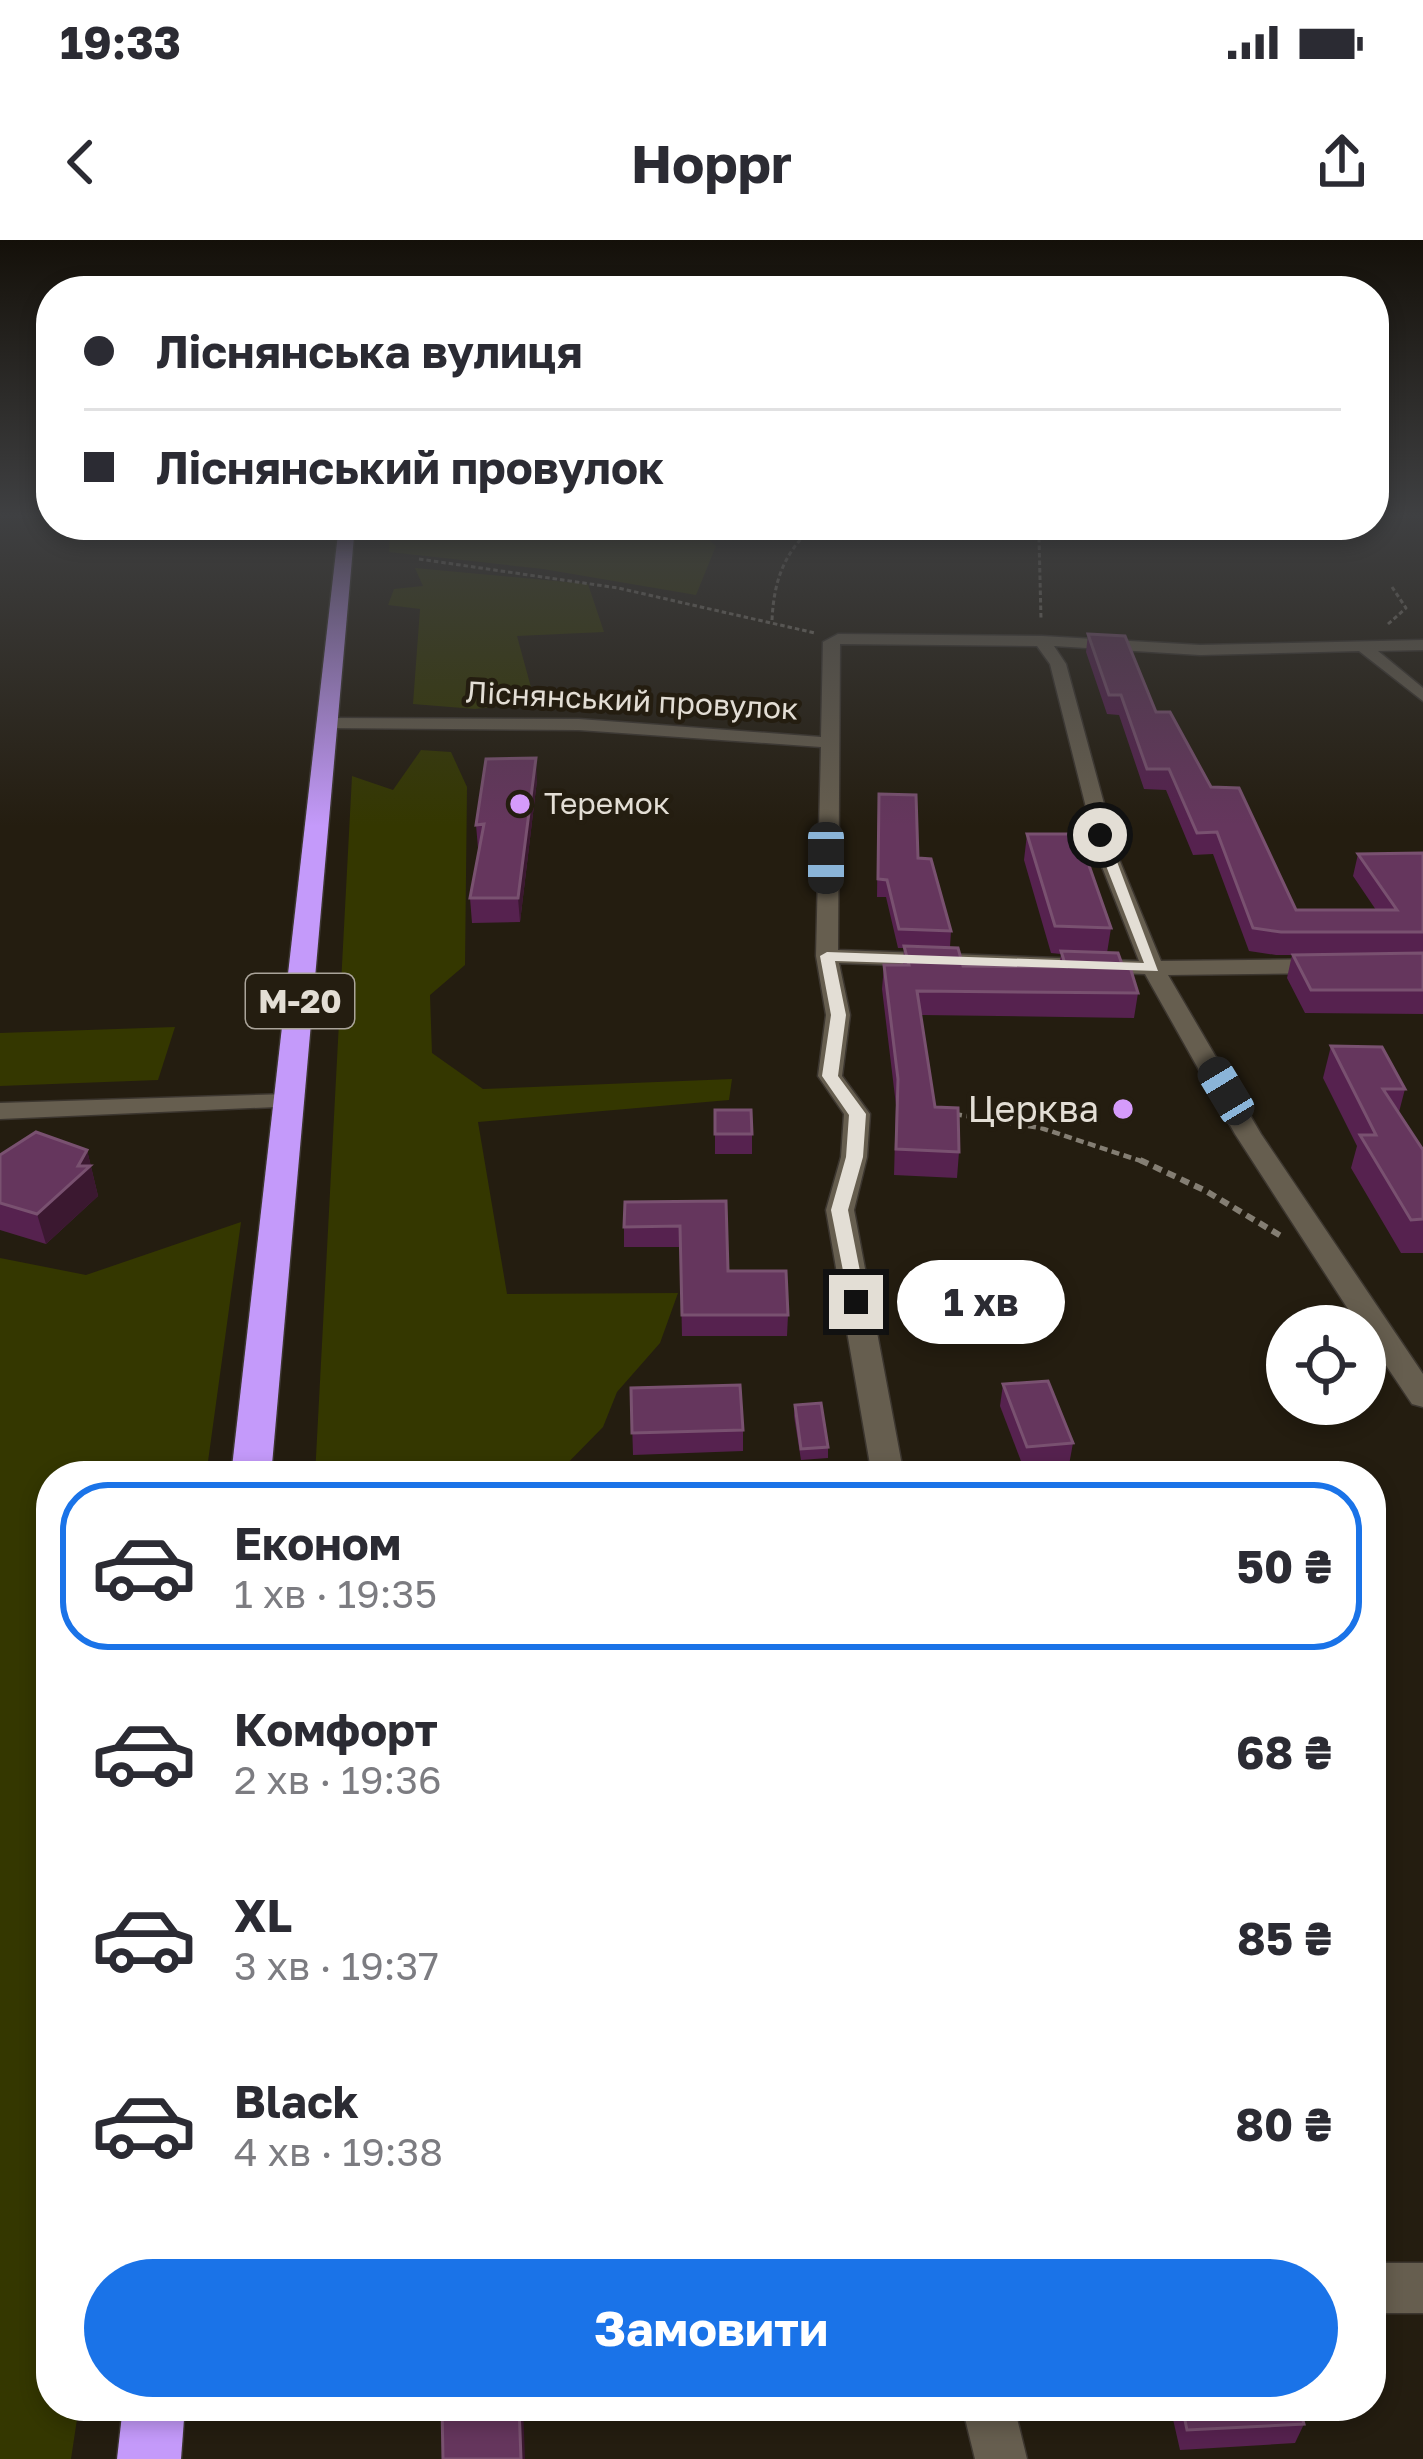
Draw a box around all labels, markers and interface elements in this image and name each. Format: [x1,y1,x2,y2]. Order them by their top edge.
text: 19:33 [60,15,181,69]
icon: back [48,129,114,195]
icon: share [1309,129,1375,195]
text: Hoppr [631,130,792,195]
text: Ліснянська вулиця [156,324,583,378]
text: Ліснянський провулок [156,440,664,494]
street label: Ліснянський провулок [465,673,799,727]
place label: Теремок [544,785,670,821]
marker: Теремок [507,791,533,817]
route start [1073,808,1127,862]
car [808,822,844,894]
road number: М-20 [246,974,354,1028]
car [1192,1051,1260,1131]
place label: Церква [967,1087,1099,1130]
marker: Церква [1110,1096,1136,1122]
callout: 1 хв [898,1260,1066,1344]
route end [829,1275,883,1329]
text: 1 хв [943,1278,1019,1325]
map controls [1266,1305,1386,1425]
button: locate [1266,1305,1386,1425]
icon: car [90,1512,198,1620]
text: Економ [234,1516,401,1570]
text: 50 ₴ [1237,1539,1332,1593]
text: 1 хв · 19:35 [234,1570,437,1617]
icon: car [90,1698,198,1806]
text: Комфорт [234,1702,438,1756]
text: 68 ₴ [1236,1725,1332,1779]
text: 2 хв · 19:36 [234,1756,442,1803]
icon: car [90,1884,198,1992]
text: XL [234,1888,292,1942]
text: 85 ₴ [1237,1911,1332,1965]
text: 3 хв · 19:37 [234,1942,439,1989]
icon: car [90,2070,198,2178]
text: Black [234,2074,359,2128]
text: 80 ₴ [1235,2097,1332,2151]
text: 4 хв · 19:38 [234,2128,443,2175]
button: Замовити [84,2259,1338,2397]

